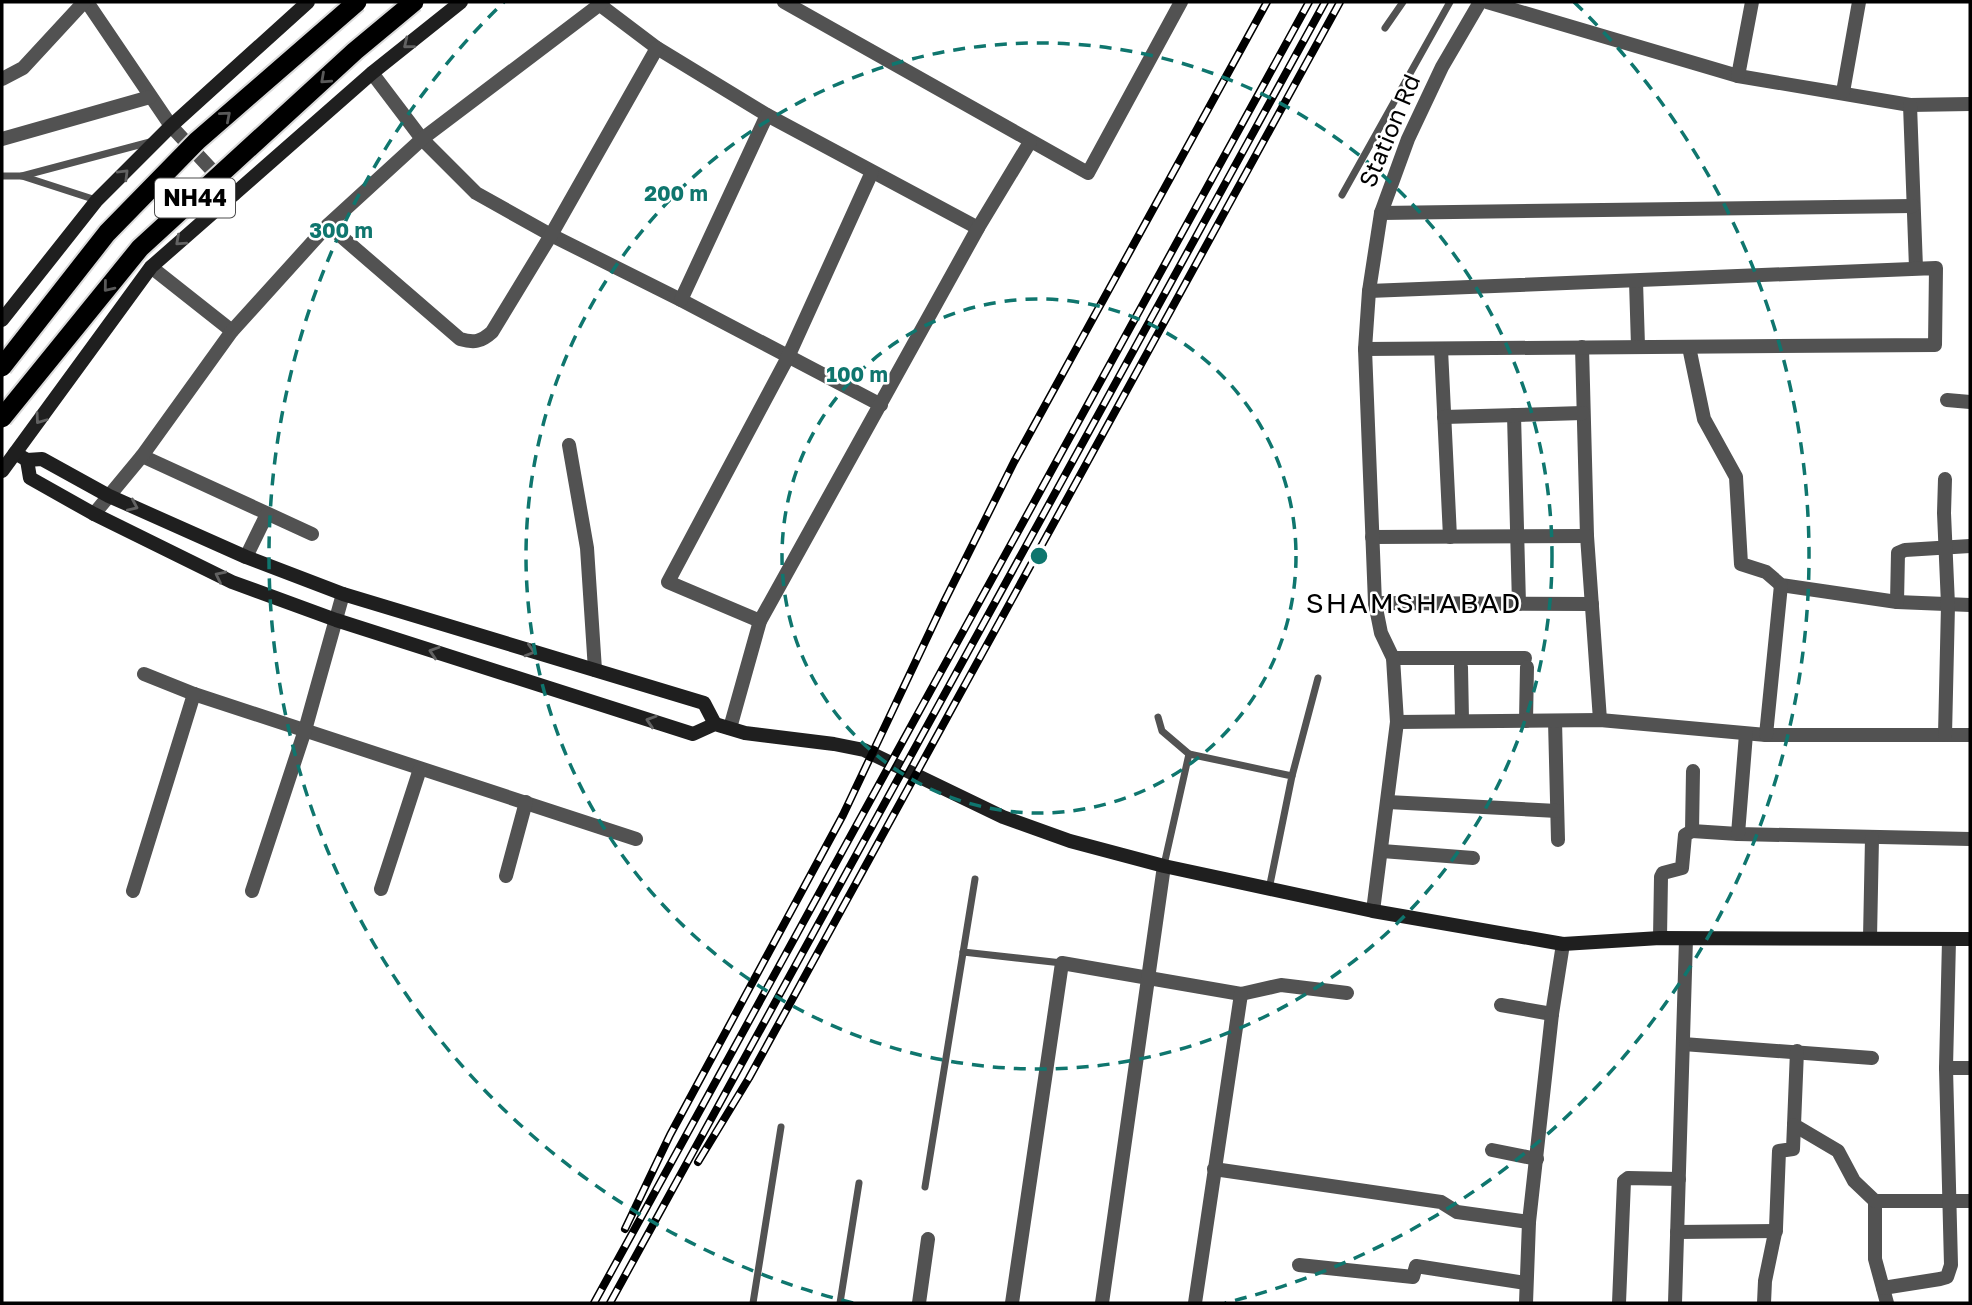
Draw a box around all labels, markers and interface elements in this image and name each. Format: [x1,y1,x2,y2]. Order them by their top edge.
one-way arrow [403,36,416,49]
street label: Station Rd [1352,70,1425,191]
one-way arrow [321,71,334,83]
one-way arrow [218,112,231,124]
one-way arrow [115,169,128,182]
road number: NH44 [155,178,235,218]
text: 200 m [644,180,708,206]
text: 300 m [309,217,373,243]
one-way arrow [176,233,189,245]
one-way arrow [104,278,116,291]
text: 100 m [826,361,888,387]
one-way arrow [36,411,48,424]
one-way arrow [125,498,138,512]
centre of rings [1027,544,1051,568]
one-way arrow [215,570,227,584]
district label: SHAMSHABAD [1306,586,1522,619]
one-way arrow [524,642,536,657]
one-way arrow [429,645,441,660]
one-way arrow [645,715,658,729]

